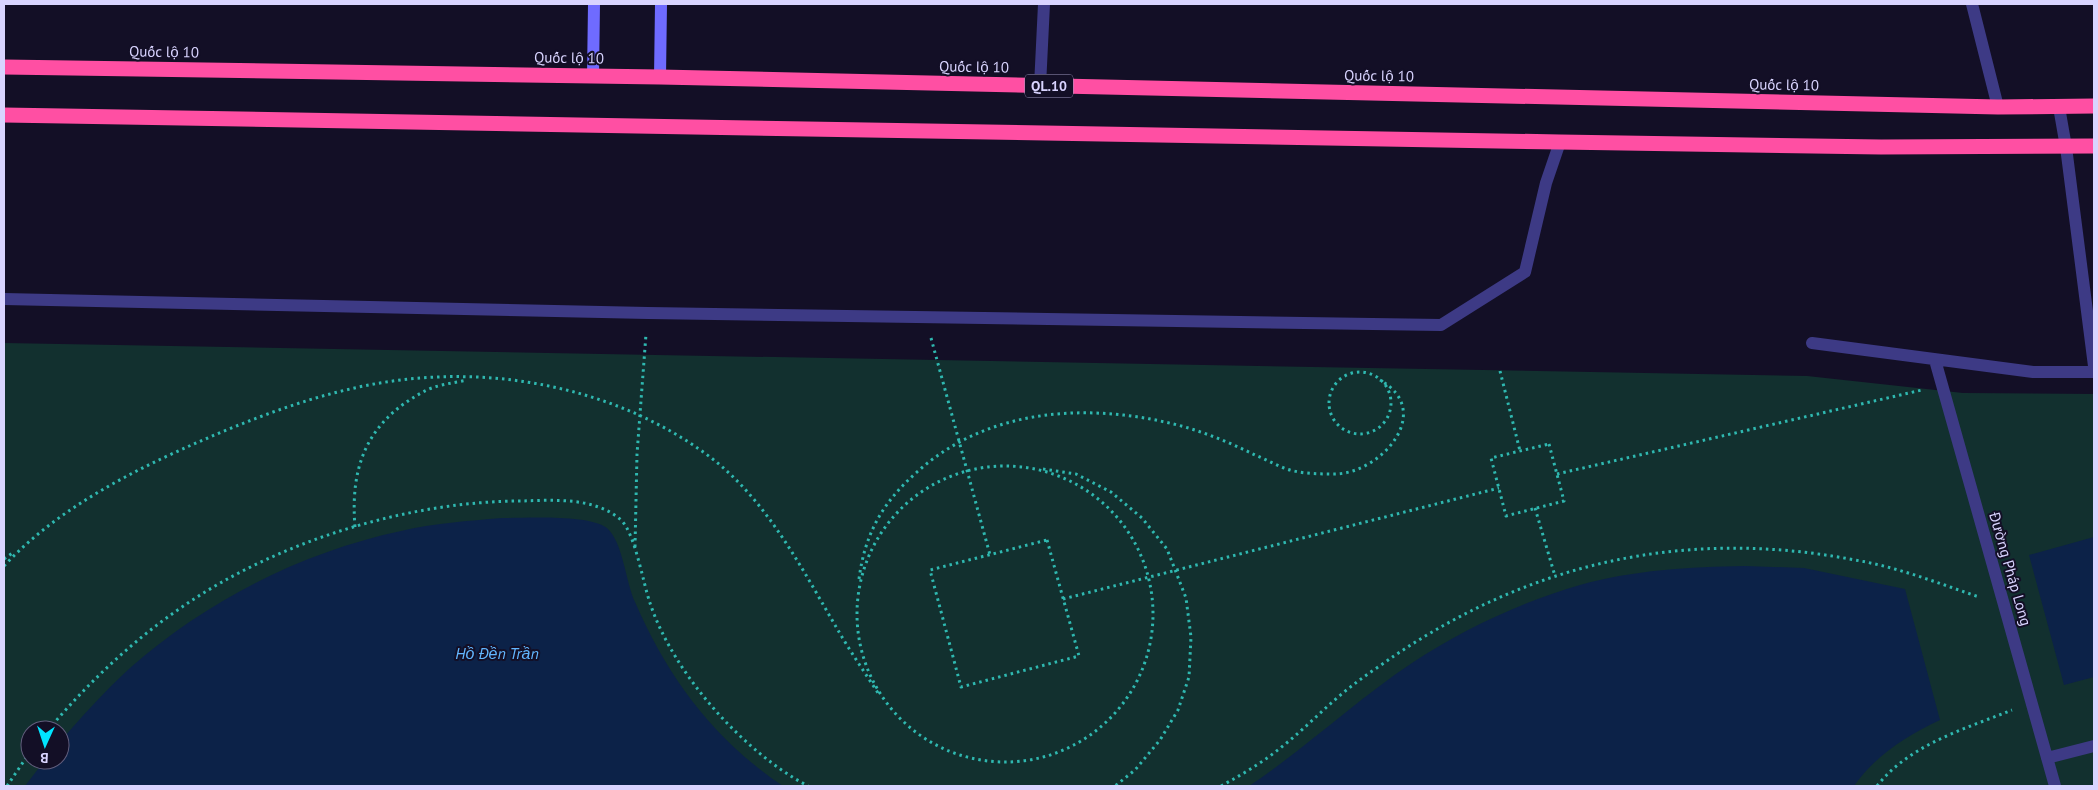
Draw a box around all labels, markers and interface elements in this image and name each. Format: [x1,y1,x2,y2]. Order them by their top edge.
street label: Quốc lộ 10 [129,41,199,62]
street label: Quốc lộ 10 [534,47,604,68]
street label: Quốc lộ 10 [939,56,1009,77]
street label: Quốc lộ 10 [1344,65,1414,86]
road number: QL.10 [1025,74,1073,98]
street label: Quốc lộ 10 [1749,74,1819,95]
street label: Đường Pháp Long [1985,509,2036,628]
water label: Hồ Đền Trần [455,643,539,663]
north arrow [20,720,70,770]
text: B [40,749,49,767]

